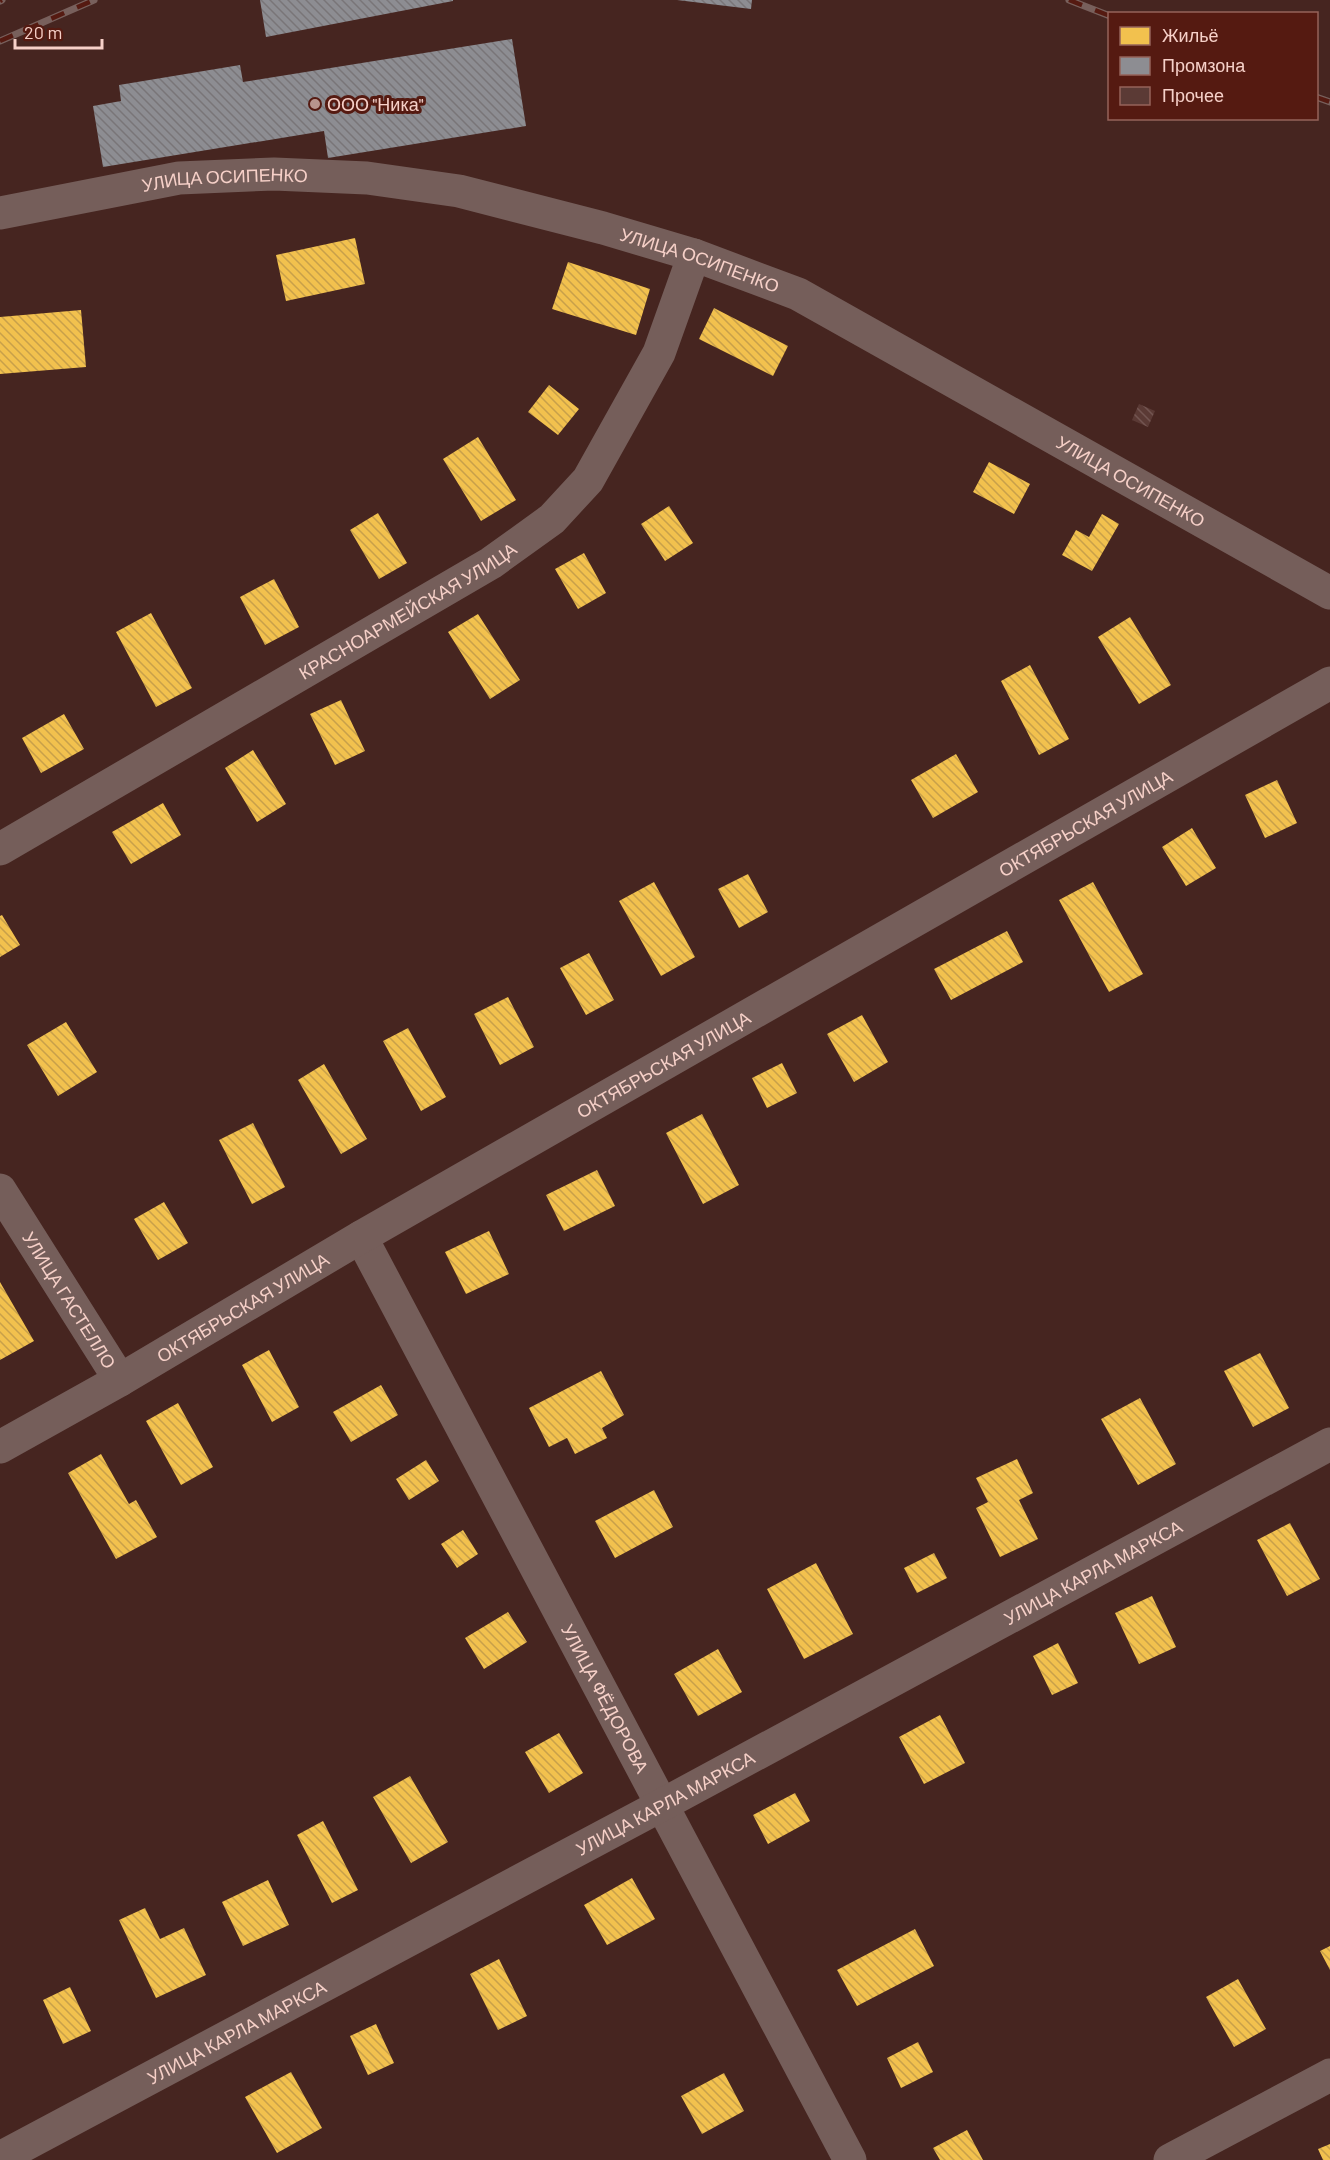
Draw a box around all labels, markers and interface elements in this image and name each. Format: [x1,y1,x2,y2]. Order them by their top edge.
scale bar [15,12,102,50]
legend [1108,12,1318,120]
text: 20 m [24,21,62,43]
text: Жильё [1162,24,1219,46]
text: Промзона [1162,54,1246,76]
text: Прочее [1162,84,1224,106]
place label: ООО "Ника" [327,93,424,115]
marker: ООО "Ника" [308,97,322,111]
street label: УЛИЦА ОСИПЕНКО [140,163,308,196]
street label: УЛИЦА ОСИПЕНКО [618,223,782,297]
street label: УЛИЦА ОСИПЕНКО [1053,431,1209,532]
street label: КРАСНОАРМЕЙСКАЯ УЛИЦА [295,537,521,684]
street label: ОКТЯБРЬСКАЯ УЛИЦА [995,765,1176,881]
street label: ОКТЯБРЬСКАЯ УЛИЦА [573,1006,754,1122]
street label: УЛИЦА ГАСТЕЛЛО [18,1227,121,1372]
street label: ОКТЯБРЬСКАЯ УЛИЦА [153,1248,333,1367]
street label: УЛИЦА КАРЛА МАРКСА [1000,1515,1186,1629]
street label: УЛИЦА ФЁДОРОВА [557,1620,654,1777]
street label: УЛИЦА КАРЛА МАРКСА [572,1746,758,1860]
street label: УЛИЦА КАРЛА МАРКСА [143,1975,330,2089]

